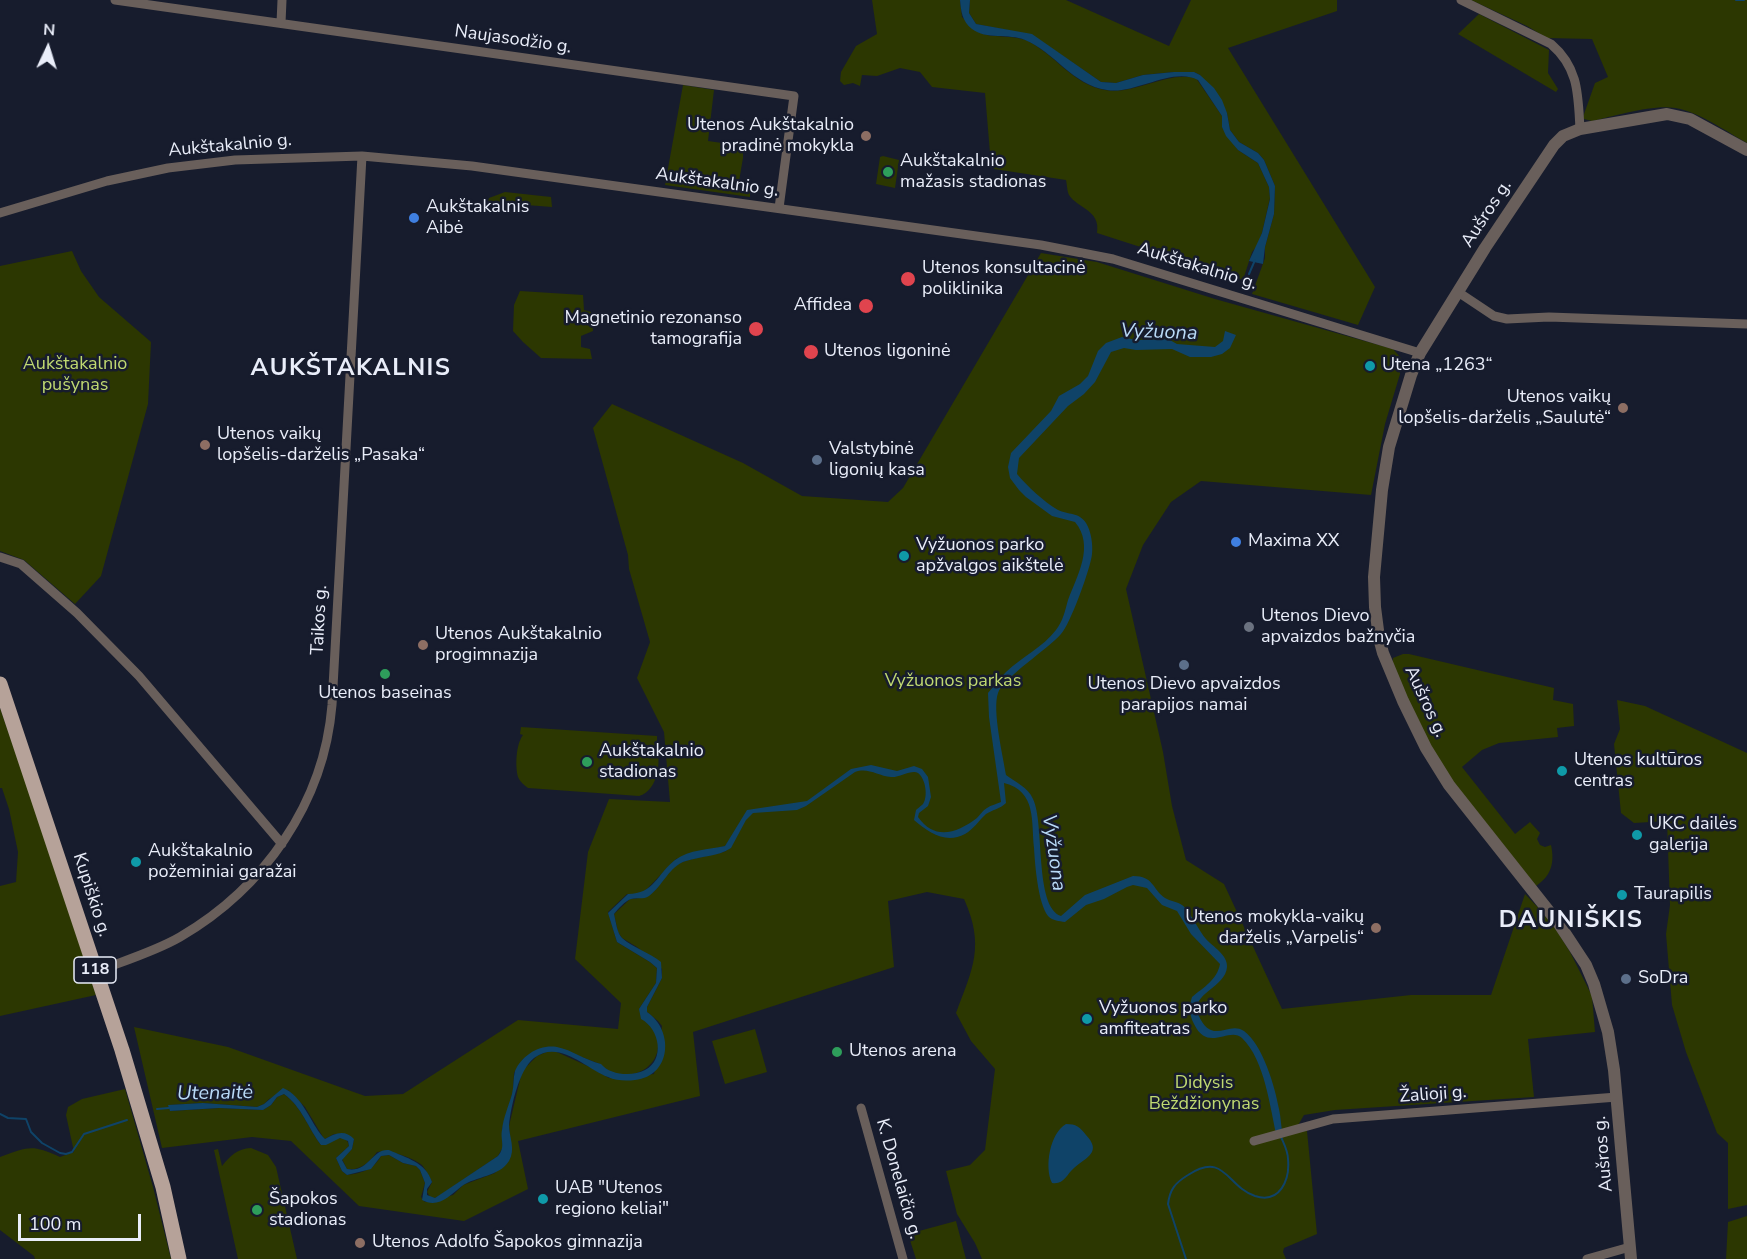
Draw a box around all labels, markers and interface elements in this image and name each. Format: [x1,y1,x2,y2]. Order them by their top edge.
north arrow [18,18,78,78]
text: N [43,19,56,41]
street label: Naujasodžio g. [453,21,573,59]
place label: Utenos Aukštakalnio pradinė mokykla [687,115,854,158]
marker: Utenos Aukštakalnio pradinė mokykla [859,129,873,143]
street label: Aukštakalnio g. [167,130,293,162]
place label: Aukštakalnio mažasis stadionas [900,151,1046,194]
street label: Aukštakalnio g. [654,164,780,202]
marker: Aukštakalnio mažasis stadionas [881,165,895,179]
street label: Aušros g. [1457,176,1517,252]
place label: Aukštakalnis Aibė [426,197,529,240]
marker: Aukštakalnis Aibė [407,211,421,225]
street label: Aukštakalnio g. [1135,239,1259,295]
place label: Utenos konsultacinė poliklinika [922,258,1085,300]
marker: Utenos konsultacinė poliklinika [899,270,917,288]
place label: Affidea [794,295,852,317]
marker: Affidea [857,297,875,315]
place label: Magnetinio rezonanso tamografija [565,308,742,350]
marker: Magnetinio rezonanso tamografija [747,320,765,338]
water label: Vyžuona [1120,320,1198,346]
place label: Utenos ligoninė [824,341,951,363]
marker: Utenos ligoninė [802,343,820,361]
park label: Aukštakalnio pušynas [23,354,127,397]
district label: AUKŠTAKALNIS [250,355,452,383]
place label: Utena „1263“ [1382,355,1493,377]
marker: Utena „1263“ [1363,359,1377,373]
place label: Utenos vaikų lopšelis-darželis „Saulutė“ [1398,387,1611,430]
marker: Utenos vaikų lopšelis-darželis „Saulutė“ [1616,401,1630,415]
place label: Utenos vaikų lopšelis-darželis „Pasaka“ [217,424,425,466]
marker: Utenos vaikų lopšelis-darželis „Pasaka“ [198,438,212,452]
place label: Valstybinė ligonių kasa [829,439,925,482]
marker: Valstybinė ligonių kasa [810,453,824,467]
place label: Maxima XX [1248,531,1340,553]
place label: Vyžuonos parko apžvalgos aikštelė [916,535,1064,578]
marker: Maxima XX [1229,535,1243,549]
marker: Vyžuonos parko apžvalgos aikštelė [897,549,911,563]
street label: Taikos g. [307,585,333,655]
place label: Utenos Dievo apvaizdos bažnyčia [1261,606,1415,648]
marker: Utenos Dievo apvaizdos bažnyčia [1242,620,1256,634]
place label: Utenos Aukštakalnio progimnazija [435,624,602,666]
marker: Utenos Aukštakalnio progimnazija [416,638,430,652]
marker: Utenos Dievo apvaizdos parapijos namai [1177,658,1191,672]
street label: Aušros g. [1399,663,1451,741]
marker: Utenos baseinas [378,667,392,681]
park label: Vyžuonos parkas [885,671,1021,693]
place label: Utenos Dievo apvaizdos parapijos namai [1087,674,1281,716]
place label: Utenos baseinas [318,683,452,705]
place label: Aukštakalnio stadionas [599,741,704,783]
place label: Utenos kultūros centras [1574,750,1702,792]
marker: Aukštakalnio stadionas [580,755,594,769]
marker: Utenos kultūros centras [1555,764,1569,778]
water label: Vyžuona [1036,813,1070,893]
place label: UKC dailės galerija [1649,814,1737,856]
marker: UKC dailės galerija [1630,828,1644,842]
place label: Aukštakalnio požeminiai garažai [148,841,296,884]
street label: Kupiškio g. [67,850,115,940]
marker: Aukštakalnio požeminiai garažai [129,855,143,869]
place label: Taurapilis [1634,884,1712,906]
marker: Taurapilis [1615,888,1629,902]
place label: Utenos mokykla-vaikų darželis „Varpelis“ [1185,907,1364,950]
district label: DAUNIŠKIS [1499,907,1643,935]
marker: Utenos mokykla-vaikų darželis „Varpelis“ [1369,921,1383,935]
road number: 118 [74,957,116,983]
place label: SoDra [1638,968,1688,990]
marker: SoDra [1619,972,1633,986]
place label: Vyžuonos parko amfiteatras [1099,998,1227,1040]
marker: Vyžuonos parko amfiteatras [1080,1012,1094,1026]
place label: Utenos arena [849,1041,957,1063]
marker: Utenos arena [830,1045,844,1059]
park label: Didysis Beždžionynas [1149,1073,1259,1116]
water label: Utenaitė [177,1081,253,1107]
street label: Žalioji g. [1399,1082,1467,1108]
street label: Aušros g. [1590,1115,1618,1193]
street label: K. Donelaičio g. [871,1116,925,1242]
place label: UAB "Utenos regiono keliai" [555,1178,669,1220]
place label: Šapokos stadionas [269,1189,347,1232]
marker: UAB "Utenos regiono keliai" [536,1192,550,1206]
scale bar [21,1202,144,1240]
marker: Šapokos stadionas [250,1203,264,1217]
text: 100 m [29,1212,81,1236]
place label: Utenos Adolfo Šapokos gimnazija [372,1232,643,1254]
marker: Utenos Adolfo Šapokos gimnazija [353,1236,367,1250]

